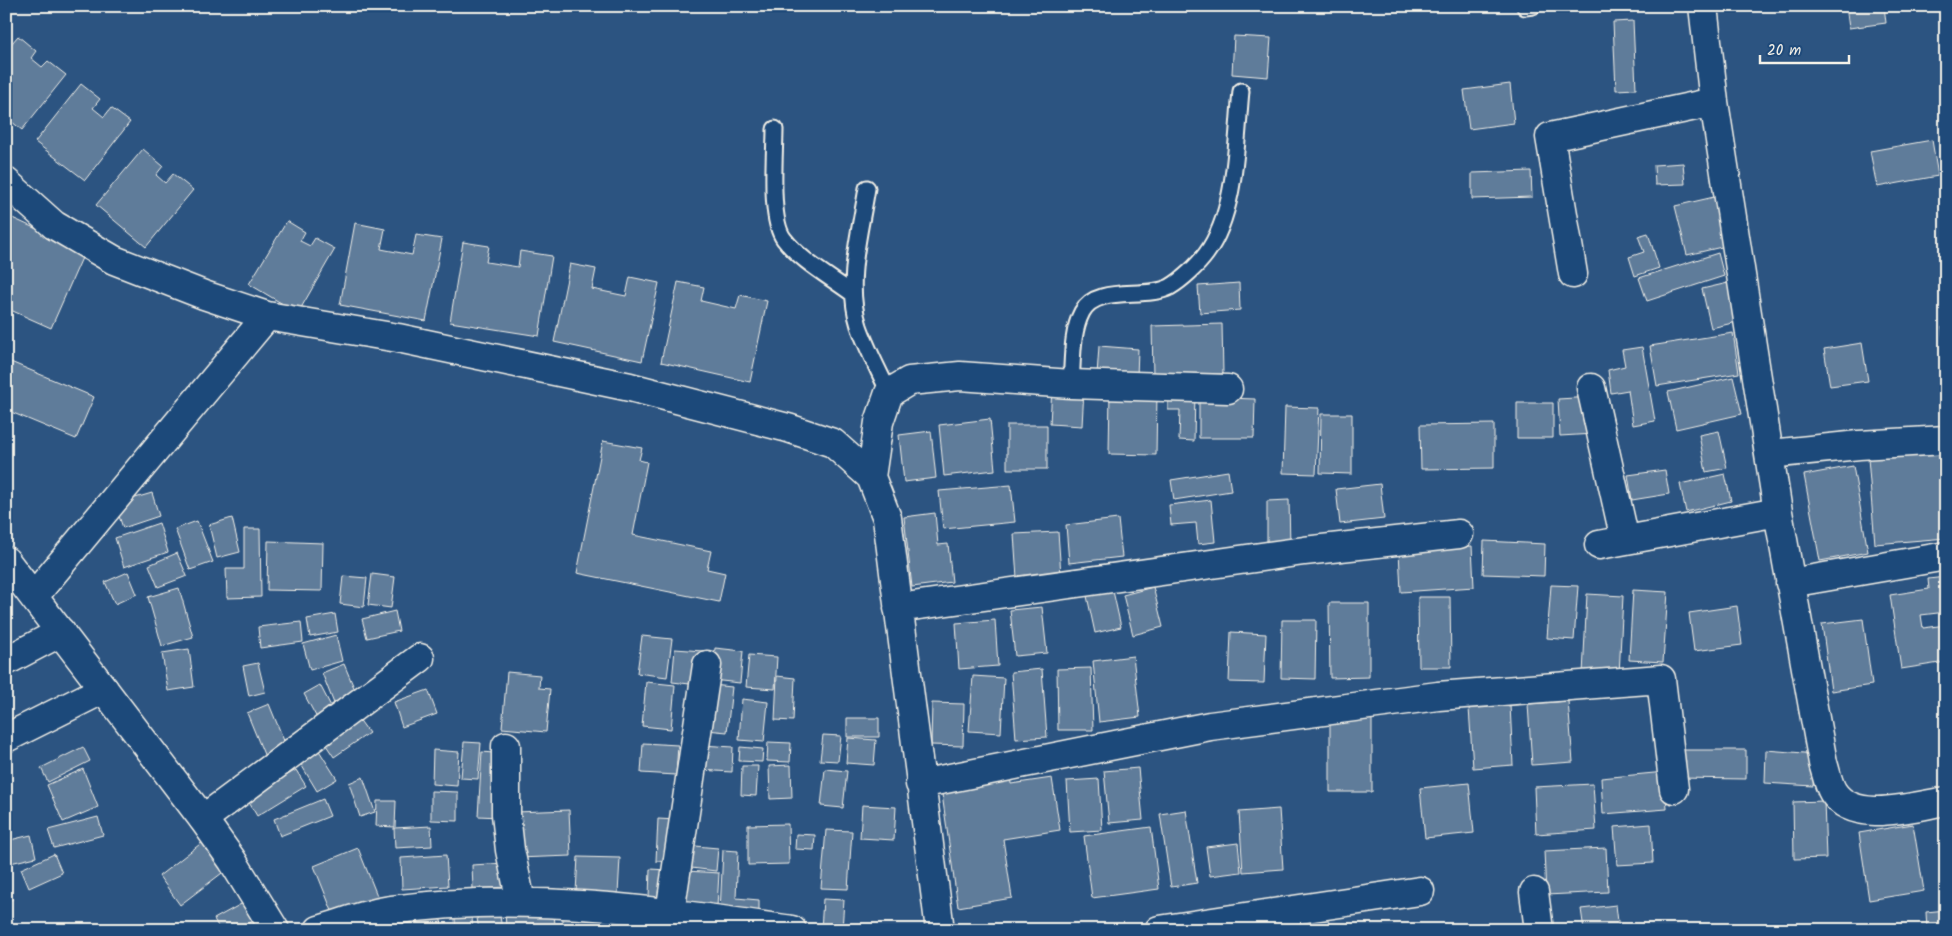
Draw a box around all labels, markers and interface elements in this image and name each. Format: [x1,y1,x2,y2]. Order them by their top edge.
scale bar [1760,32,1848,64]
text: 20 m [1767,39,1801,63]

